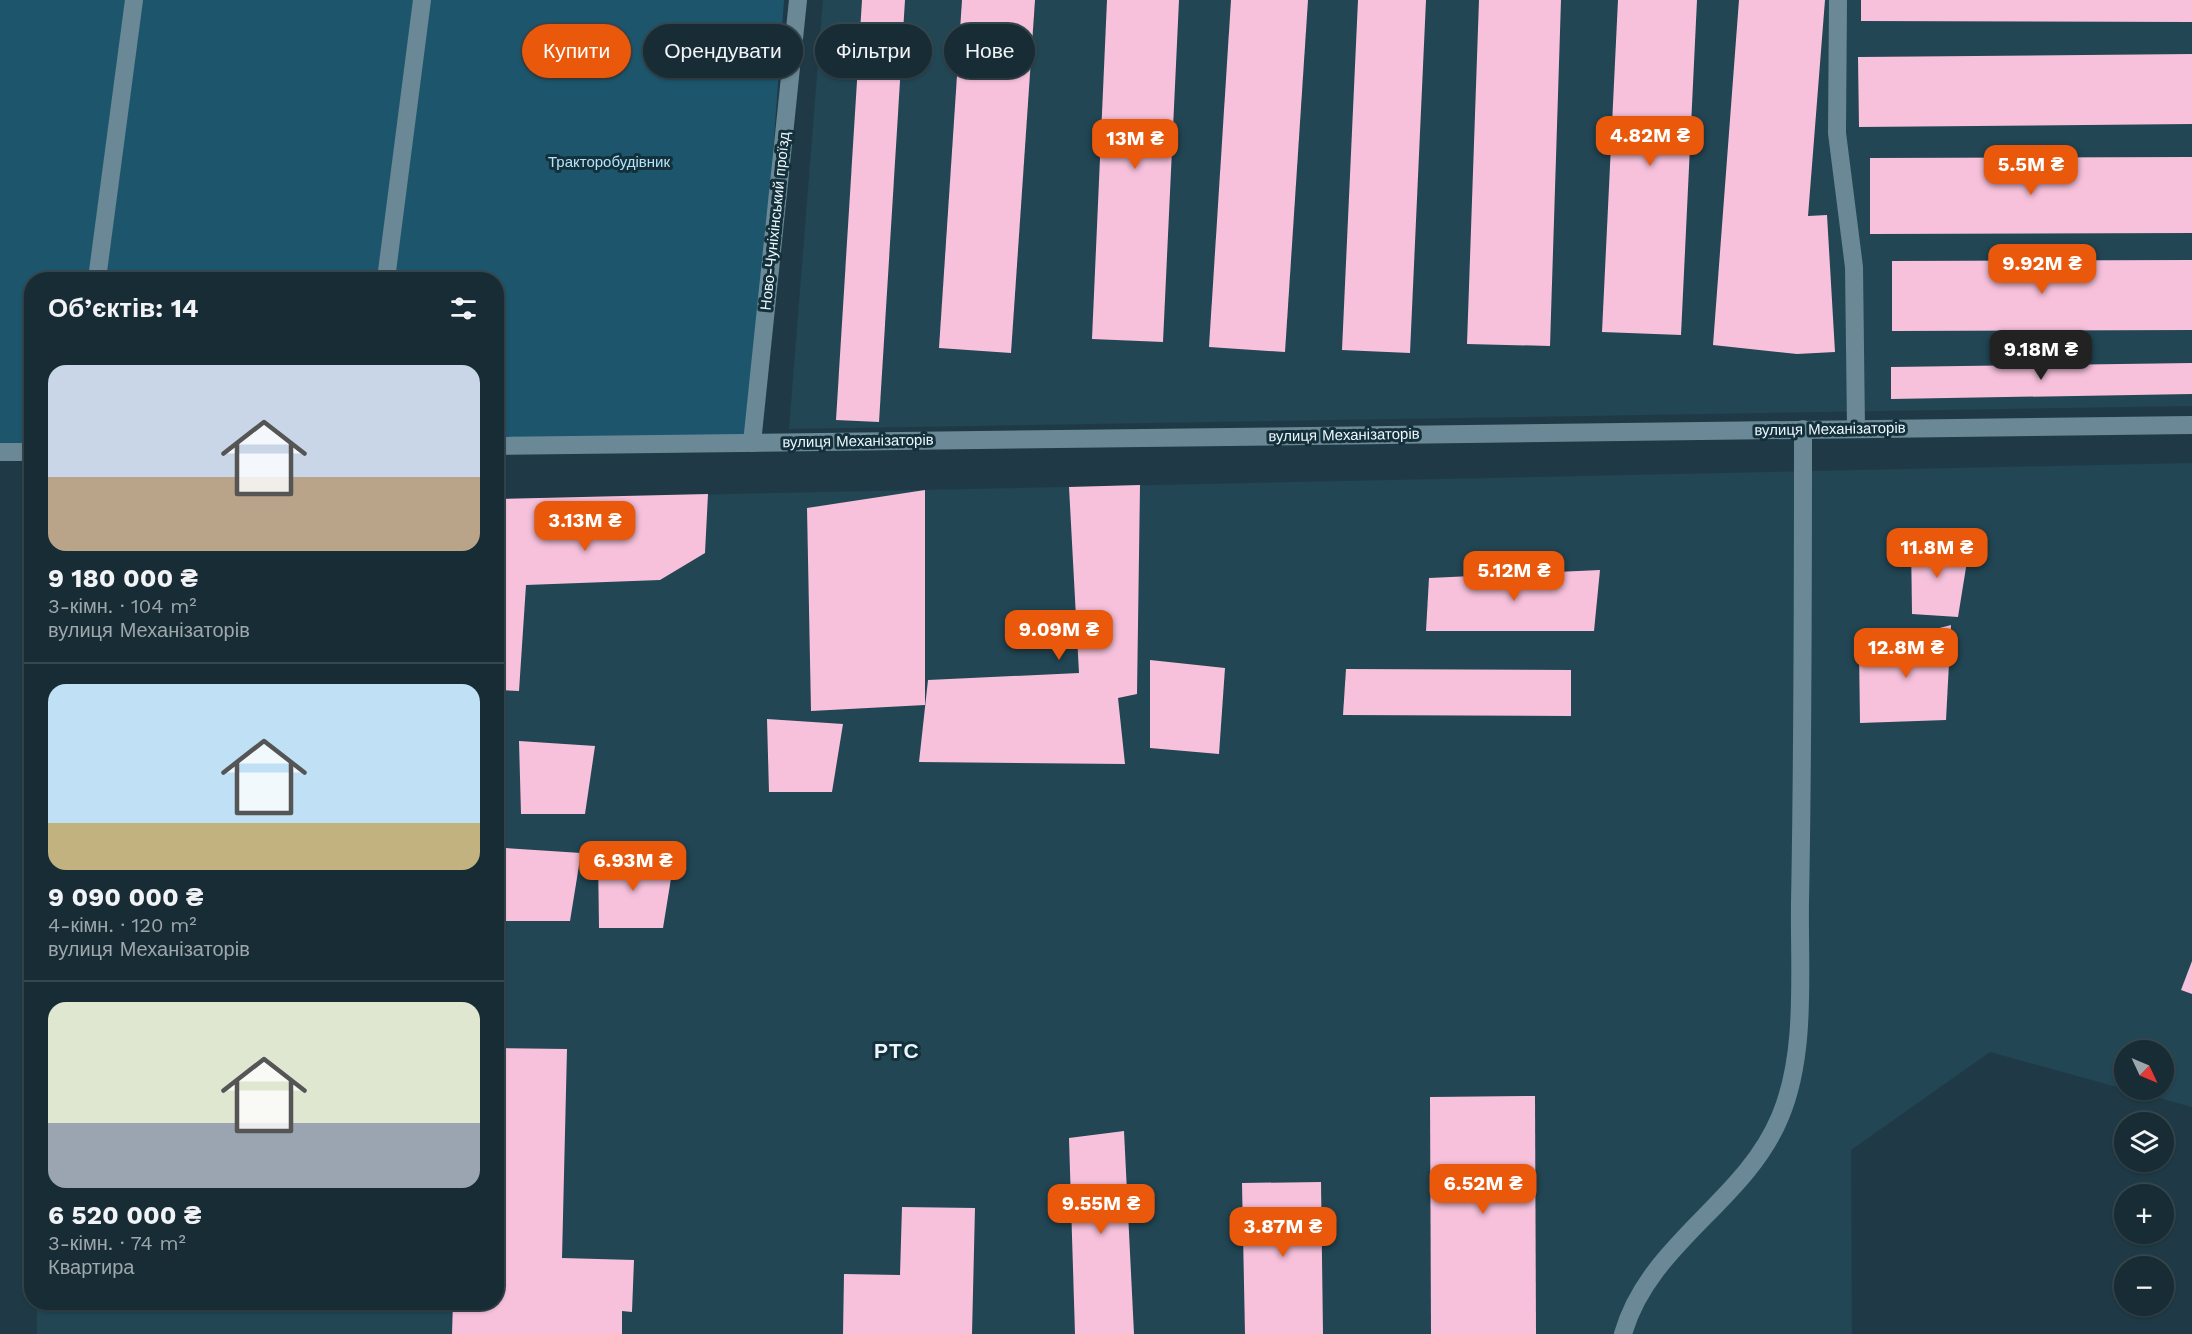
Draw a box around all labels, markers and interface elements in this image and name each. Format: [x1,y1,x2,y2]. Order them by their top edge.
chip: Купити [522,24,631,78]
chip: Орендувати [643,24,803,78]
chip: Фільтри [815,24,932,78]
chip: Нове [944,24,1035,78]
pin: 4.82M ₴ [1595,116,1705,167]
pin: 13M ₴ [1093,119,1177,170]
text: 4.82M ₴ [1610,123,1690,147]
text: 13M ₴ [1106,126,1164,150]
street label: Ново-Чуніхінський проїзд [757,131,793,311]
pin: 5.5M ₴ [1982,145,2080,196]
text: 5.5M ₴ [1998,152,2064,176]
park label: Тракторобудівник [548,153,670,171]
pin: 9.92M ₴ [1987,244,2097,295]
text: 9.92M ₴ [2002,251,2082,275]
icon: filters [447,292,480,325]
text: Об’єктів: 14 [48,293,199,323]
pin: 9.18M ₴ [1986,330,2096,381]
text: 9.18M ₴ [2004,337,2078,361]
icon: home [210,404,318,512]
street label: вулиця Механізаторів [1754,419,1906,439]
street label: вулиця Механізаторів [1268,425,1420,445]
street label: вулиця Механізаторів [782,431,934,451]
pin: 3.13M ₴ [530,501,640,552]
text: 3.13M ₴ [548,508,622,532]
pin: 11.8M ₴ [1882,528,1992,579]
text: 11.8M ₴ [1901,535,1973,559]
pin: 5.12M ₴ [1459,551,1569,602]
text: 5.12M ₴ [1477,558,1551,582]
text: 9 180 000 ₴ [48,563,198,593]
text: 3-кімн. · 104 m² [48,594,197,618]
pin: 9.09M ₴ [1004,610,1114,661]
text: 9.09M ₴ [1019,617,1099,641]
text: вулиця Механізаторів [48,618,250,642]
pin: 12.8M ₴ [1851,628,1961,679]
text: 12.8M ₴ [1868,635,1944,659]
icon: home [210,723,318,831]
pin: 6.93M ₴ [578,841,688,892]
text: 6.93M ₴ [593,848,673,872]
text: 9 090 000 ₴ [48,882,203,912]
text: 4-кімн. · 120 m² [48,913,197,937]
text: вулиця Механізаторів [48,937,250,961]
district label: РТС [874,1038,920,1063]
north arrow [2114,1040,2174,1100]
map controls [2114,1040,2174,1316]
icon: home [210,1041,318,1149]
button: layers [2114,1112,2174,1172]
pin: 6.52M ₴ [1428,1164,1538,1215]
text: 6.52M ₴ [1444,1171,1522,1195]
pin: 9.55M ₴ [1046,1184,1156,1235]
button: + [2114,1184,2174,1244]
text: 9.55M ₴ [1062,1191,1140,1215]
text: 6 520 000 ₴ [48,1200,201,1230]
pin: 3.87M ₴ [1228,1207,1338,1258]
text: 3.87M ₴ [1244,1214,1322,1238]
text: 3-кімн. · 74 m² [48,1231,186,1255]
text: Квартира [48,1255,134,1279]
button: − [2114,1256,2174,1316]

